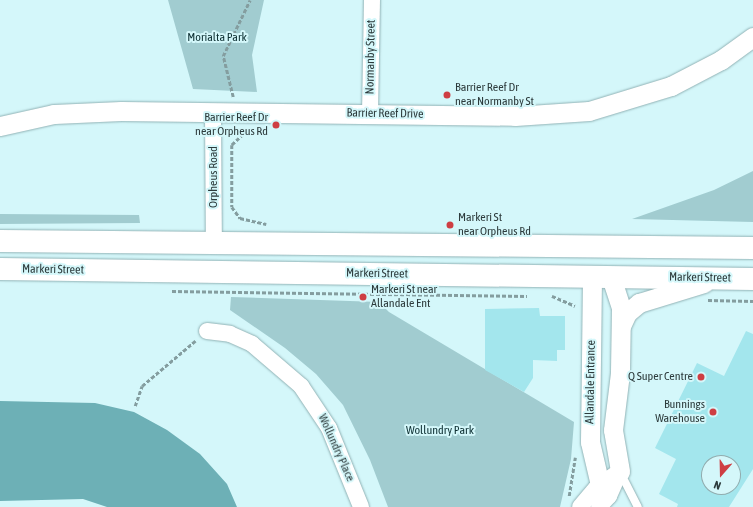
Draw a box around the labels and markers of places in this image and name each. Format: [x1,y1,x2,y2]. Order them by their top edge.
place label: Barrier Reef Dr near Normanby St [455,81,534,109]
marker: Barrier Reef Dr near Normanby St [442,90,452,100]
place label: Barrier Reef Dr near Orpheus Rd [195,111,268,139]
marker: Barrier Reef Dr near Orpheus Rd [271,120,281,130]
place label: Markeri St near Orpheus Rd [458,211,531,239]
marker: Markeri St near Orpheus Rd [445,220,455,230]
place label: Markeri St near Allandale Ent [371,283,437,311]
marker: Markeri St near Allandale Ent [358,292,368,302]
place label: Q Super Centre [628,370,693,384]
marker: Q Super Centre [696,372,706,382]
place label: Bunnings Warehouse [655,398,705,426]
marker: Bunnings Warehouse [708,407,718,417]

